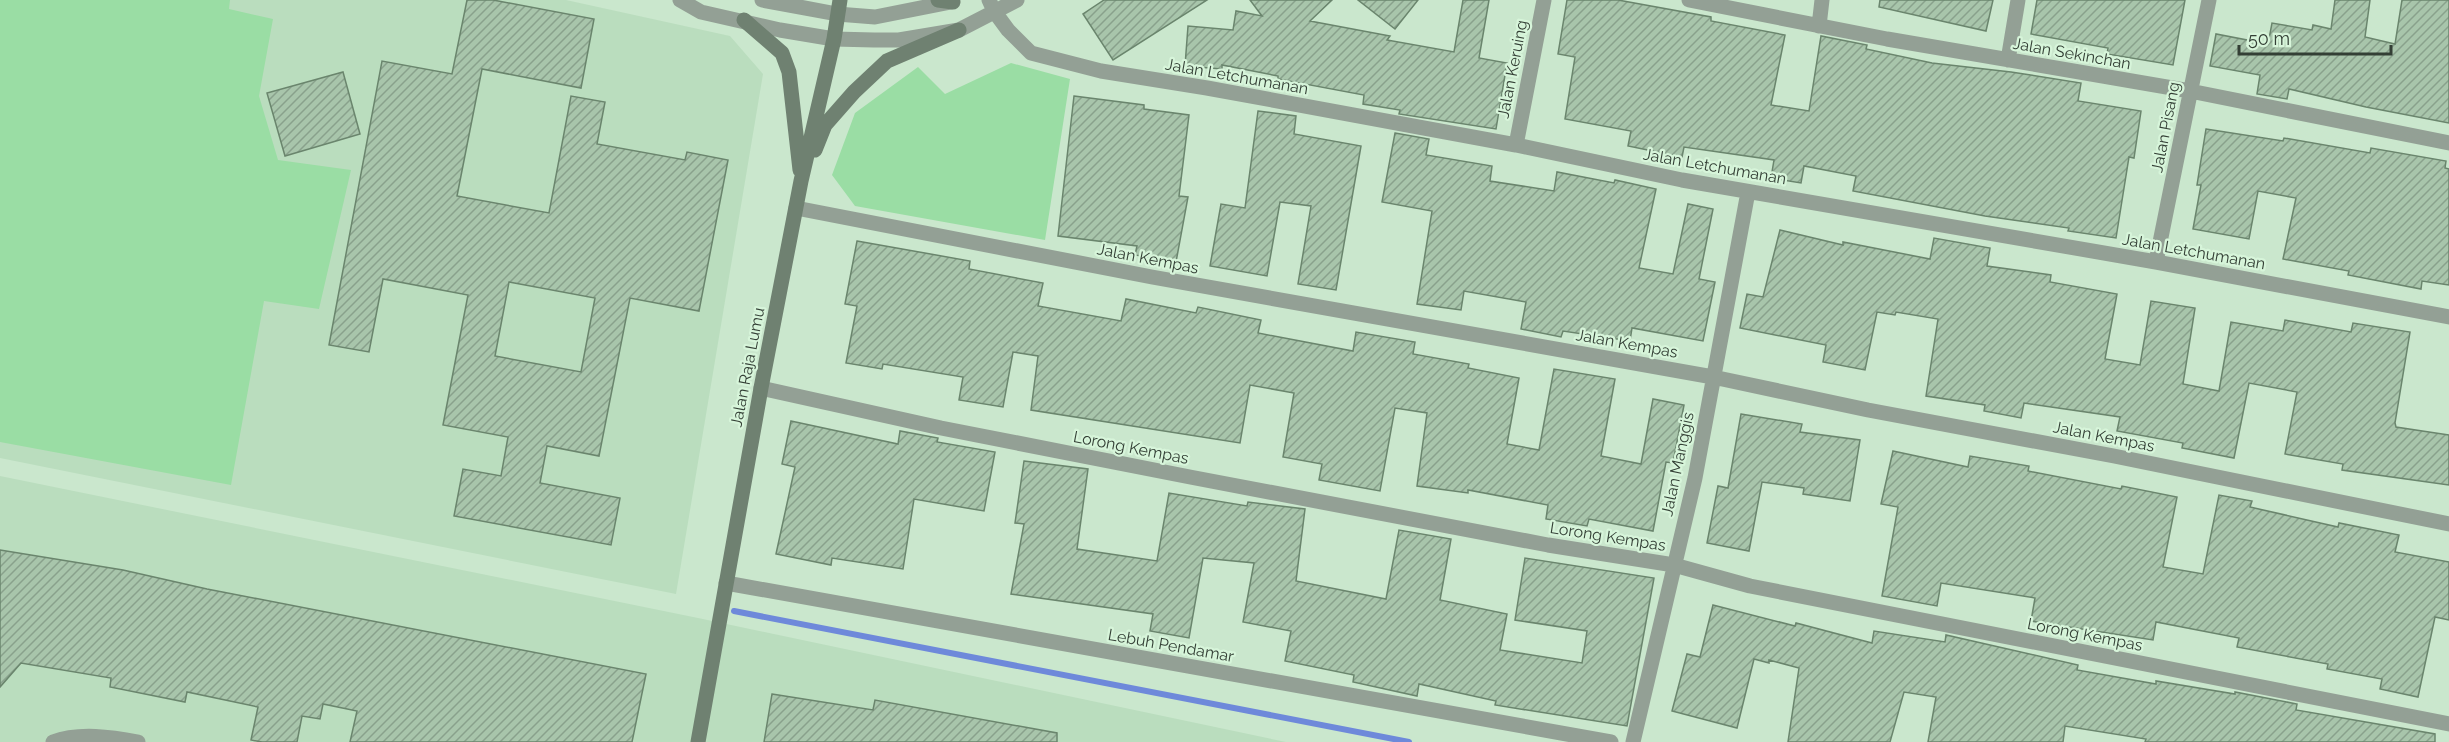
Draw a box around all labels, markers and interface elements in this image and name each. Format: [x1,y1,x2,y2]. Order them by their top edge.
street label: Jalan Keruing [1494,18,1531,120]
scale bar [2239,18,2390,56]
text: 50 m [2248,28,2290,49]
street label: Jalan Sekinchan [2012,34,2132,73]
street label: Jalan Letchumanan [1164,55,1310,98]
street label: Jalan Pisang [2147,80,2184,174]
street label: Jalan Letchumanan [1642,145,1788,188]
street label: Jalan Letchumanan [2121,230,2267,273]
street label: Jalan Kempas [1096,239,1201,278]
street label: Jalan Raja Lumu [727,306,768,428]
street label: Jalan Kempas [1575,325,1680,362]
street label: Jalan Manggis [1657,410,1698,518]
street label: Jalan Kempas [2052,417,2157,456]
street label: Lorong Kempas [1072,427,1190,468]
street label: Lorong Kempas [1549,518,1667,555]
street label: Lorong Kempas [2026,614,2144,655]
street label: Lebuh Pendamar [1106,625,1236,666]

